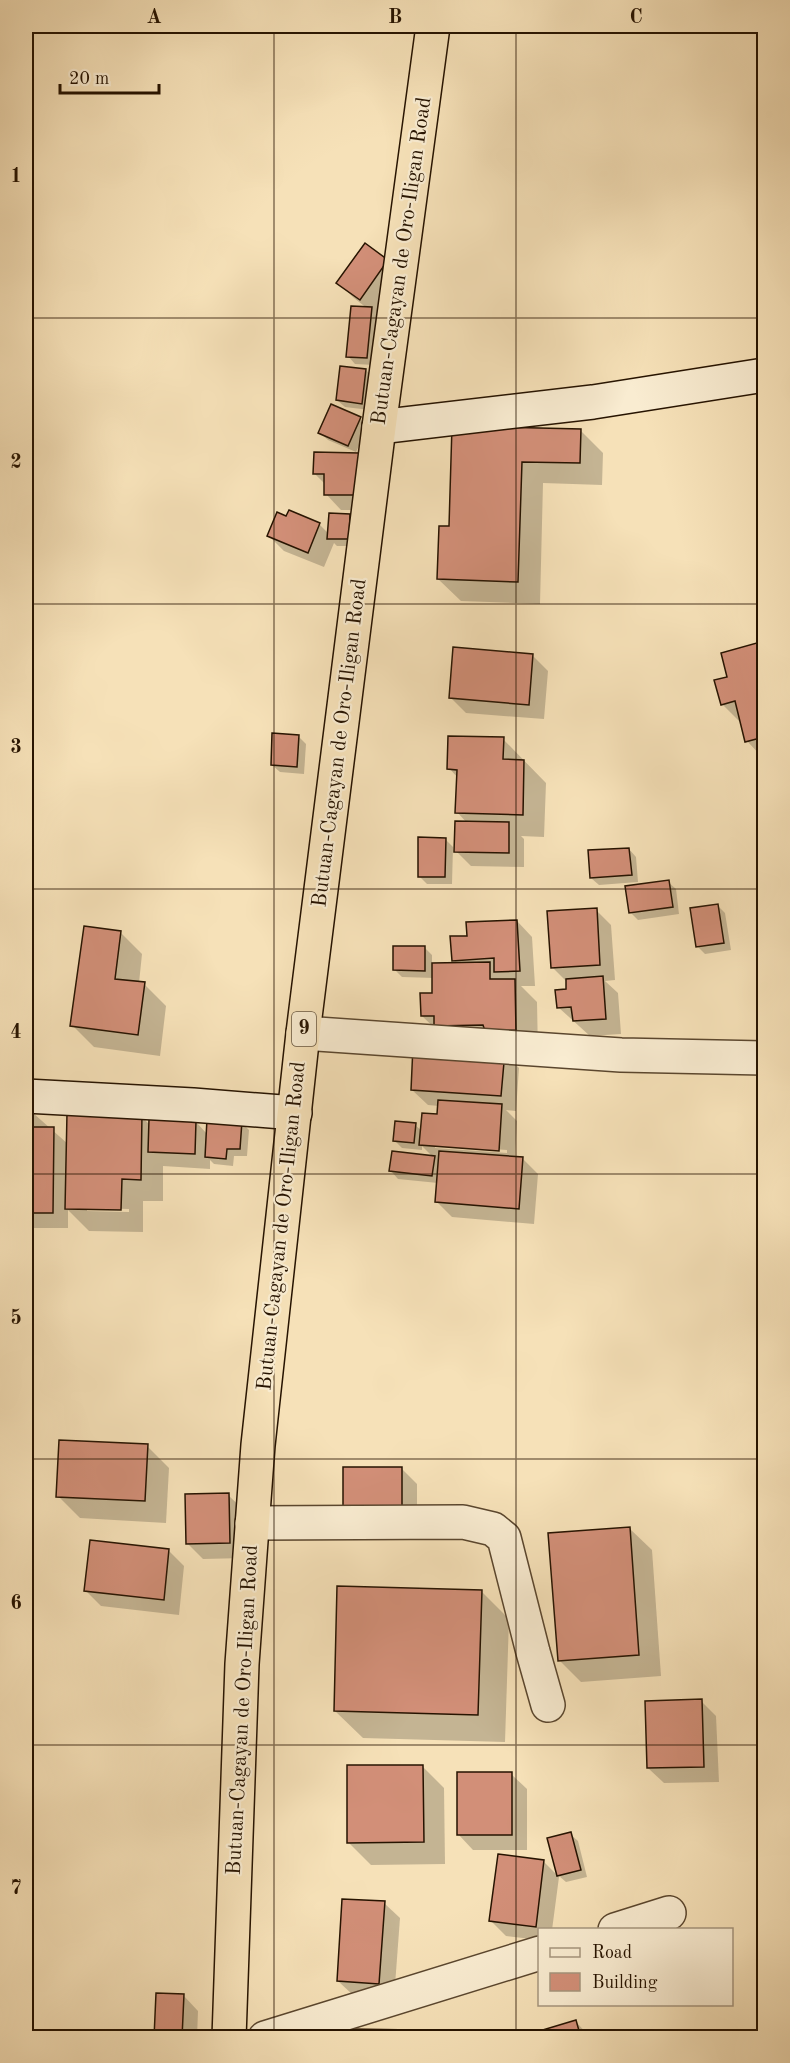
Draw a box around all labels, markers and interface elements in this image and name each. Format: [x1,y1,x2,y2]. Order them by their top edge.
text: A [146,8,162,28]
text: B [388,8,402,28]
text: C [629,8,643,28]
scale bar [60,57,159,95]
text: 20 m [69,70,109,88]
street label: Butuan-Cagayan de Oro-Iligan Road [369,96,435,426]
text: 1 [10,167,22,187]
text: 2 [10,453,22,473]
street label: Butuan-Cagayan de Oro-Iligan Road [309,577,371,909]
text: 3 [10,738,22,758]
road number: 9 [292,1012,316,1046]
text: 4 [10,1023,22,1043]
street label: Butuan-Cagayan de Oro-Iligan Road [254,1060,310,1392]
text: 5 [10,1308,22,1329]
street label: Butuan-Cagayan de Oro-Iligan Road [224,1544,262,1876]
text: 6 [10,1594,22,1614]
text: 7 [10,1879,22,1899]
legend [538,1928,733,2006]
text: Road [592,1944,632,1962]
text: Building [592,1974,658,1992]

